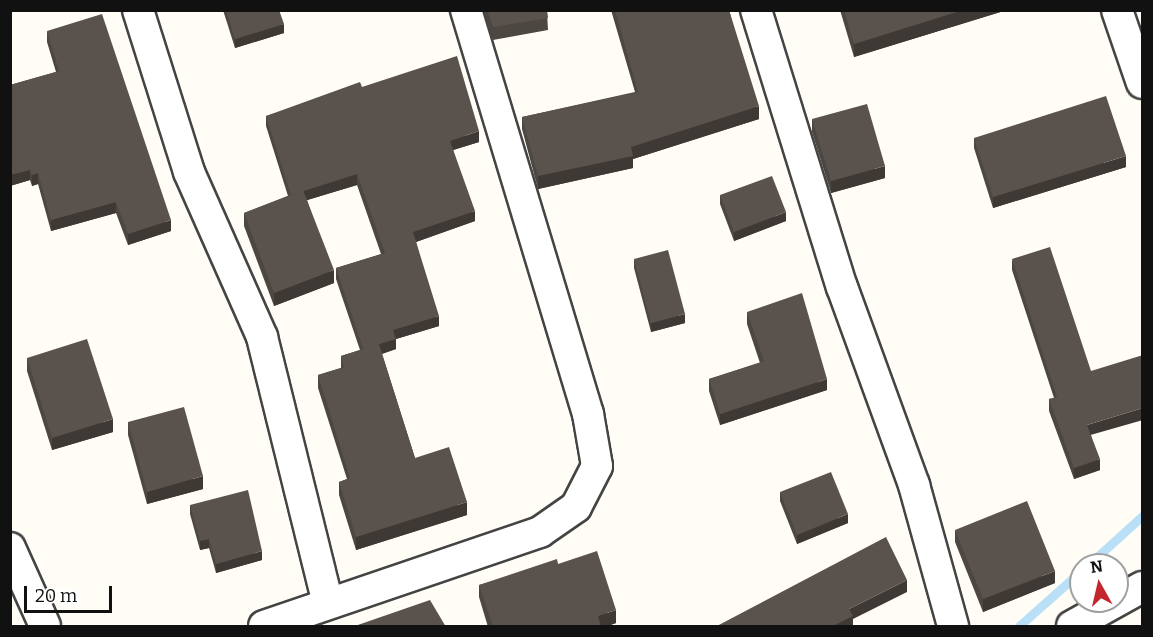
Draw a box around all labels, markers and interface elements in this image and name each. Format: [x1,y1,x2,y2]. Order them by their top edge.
north arrow [1069,553,1129,613]
text: N [1089,556,1104,577]
scale bar [27,574,116,612]
text: 20 m [35,585,77,607]

